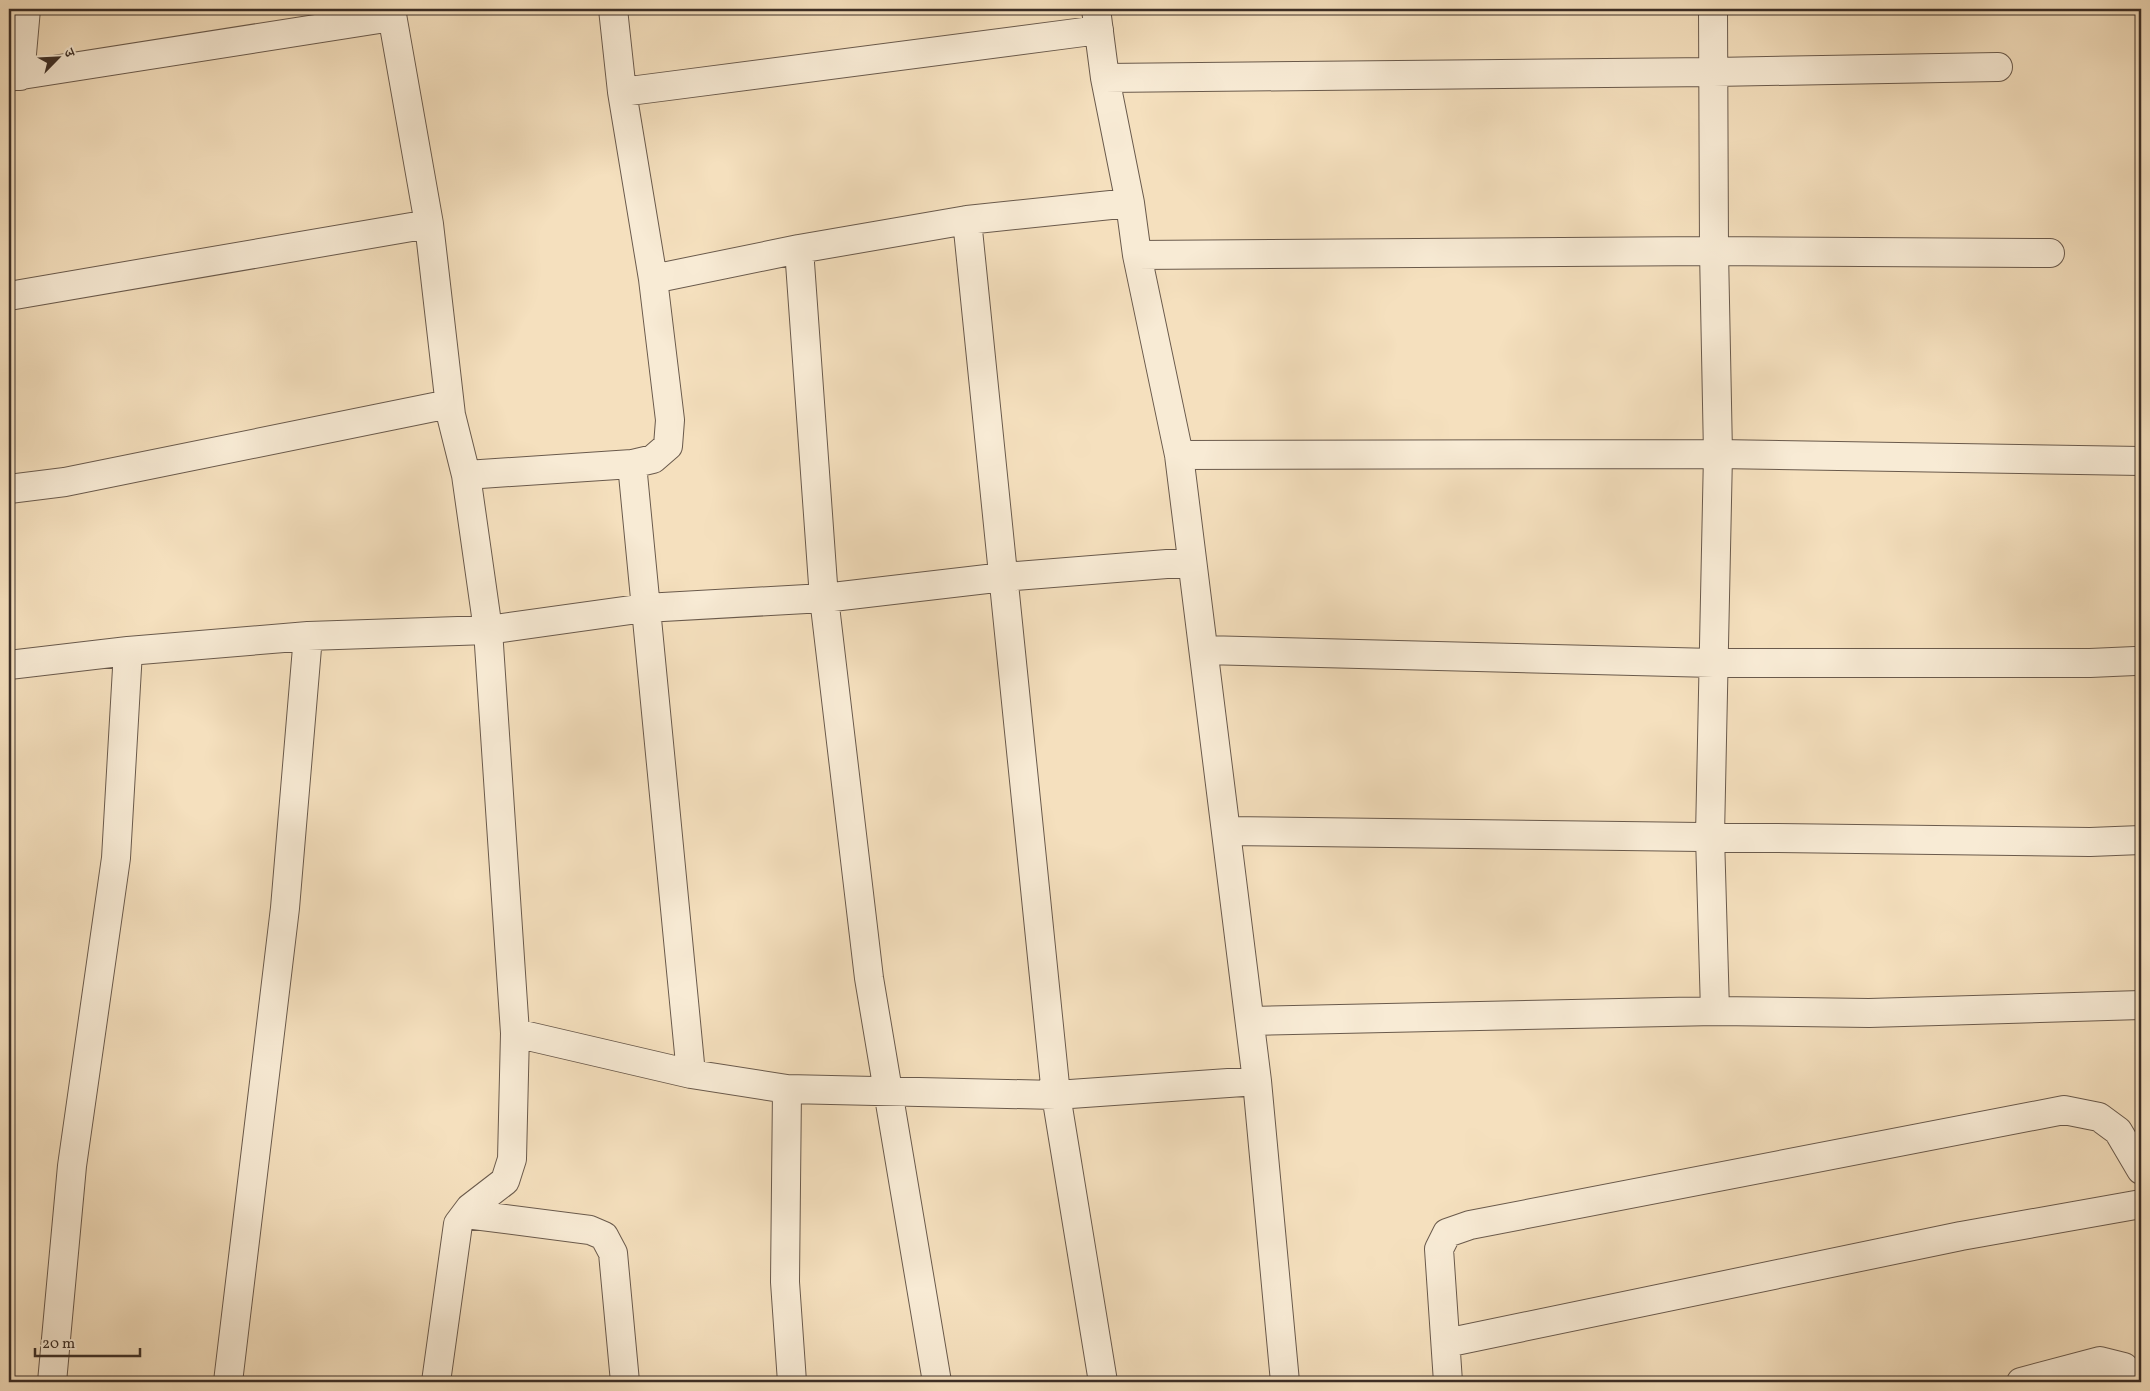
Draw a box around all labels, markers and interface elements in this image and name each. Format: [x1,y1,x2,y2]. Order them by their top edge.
north arrow [32,32,82,82]
text: उ [58,45,79,61]
scale bar [35,1326,140,1358]
text: 20 m [42,1334,75,1355]

